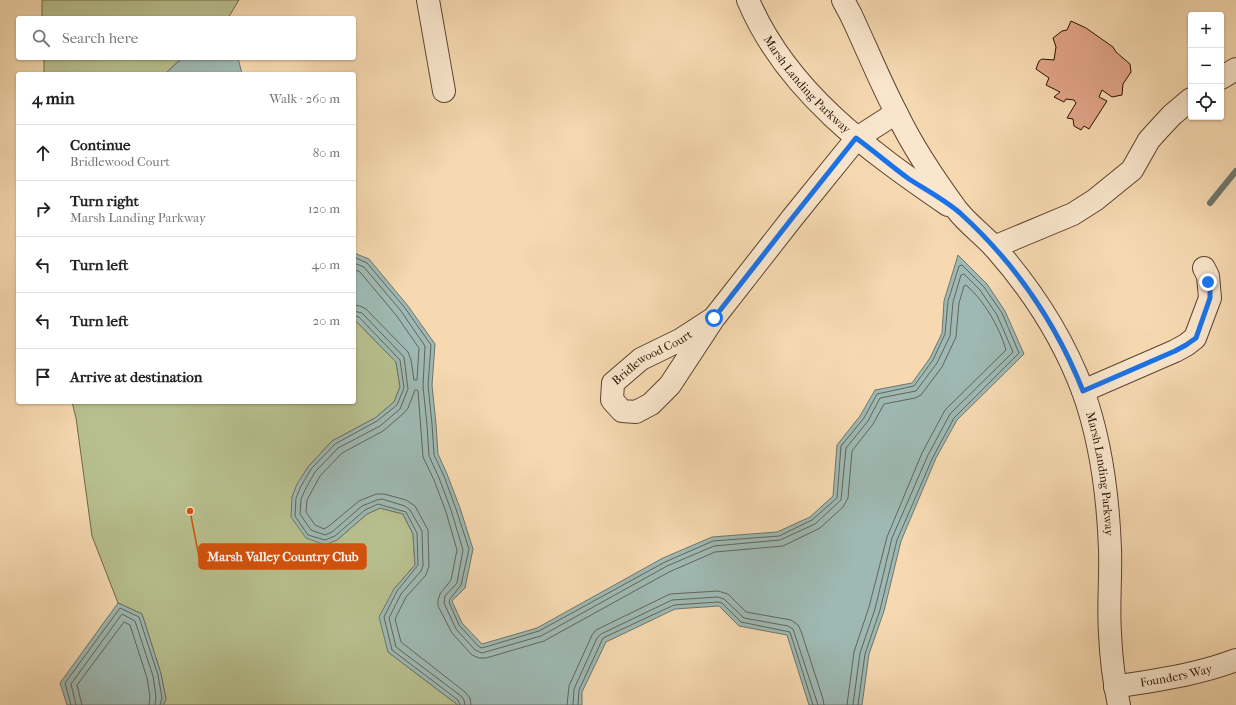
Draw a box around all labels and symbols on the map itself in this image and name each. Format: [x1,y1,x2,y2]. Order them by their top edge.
street label: Marsh Landing Parkway [761,33,854,137]
route end [1199,273,1217,291]
route start [705,309,723,327]
street label: Bridlewood Court [609,327,695,388]
street label: Marsh Landing Parkway [1083,410,1116,537]
callout: Marsh Valley Country Club [199,544,366,569]
text: Marsh Valley Country Club [206,549,359,565]
street label: Founders Way [1139,661,1214,690]

